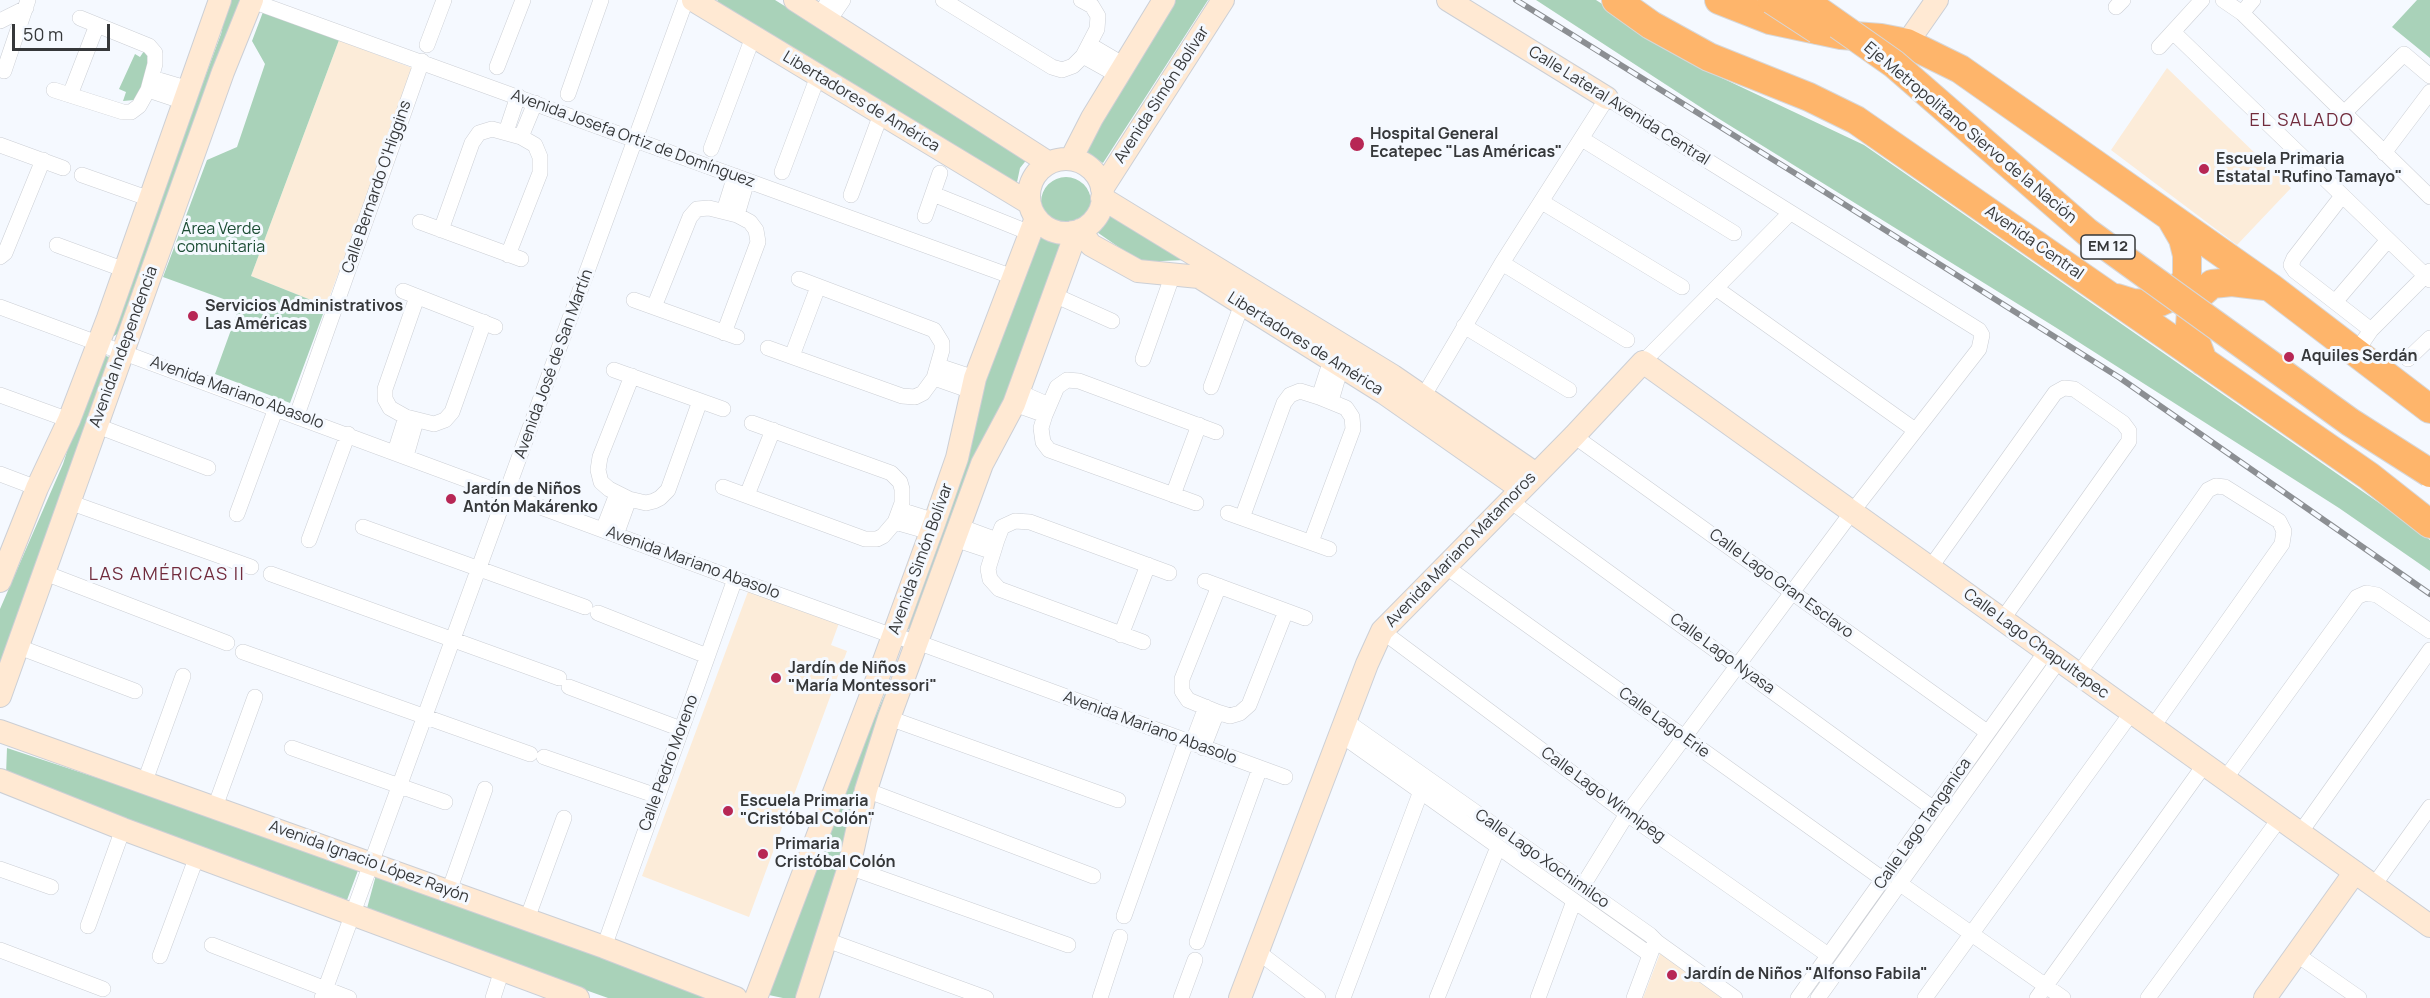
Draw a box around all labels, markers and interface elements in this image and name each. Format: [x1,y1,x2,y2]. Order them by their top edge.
scale bar [15,12,112,50]
text: 50 m [23,22,63,46]
street label: Avenida Simón Bolívar [1110,23,1214,167]
street label: Eje Metropolitano Siervo de la Nación [1860,38,2080,228]
street label: Calle Lateral Avenida Central [1525,42,1713,170]
street label: Libertadores de América [779,48,943,156]
street label: Avenida Josefa Ortiz de Domínguez [508,86,758,192]
street label: Calle Bernardo O'Higgins [338,98,416,276]
district label: EL SALADO [2250,110,2354,132]
place label: Hospital General Ecatepec "Las Américas" [1370,125,1562,163]
marker: Hospital General Ecatepec "Las Américas" [1348,135,1366,153]
place label: Escuela Primaria Estatal "Rufino Tamayo" [2216,150,2402,188]
marker: Escuela Primaria Estatal "Rufino Tamayo" [2197,162,2211,176]
street label: Avenida Central [1981,202,2087,284]
park label: Área Verde comunitaria [177,220,265,258]
road number: EM 12 [2081,235,2135,259]
street label: Avenida Independencia [86,264,162,430]
street label: Avenida José de San Martín [511,267,597,461]
street label: Libertadores de América [1224,288,1386,400]
place label: Servicios Administrativos Las Américas [205,297,403,335]
marker: Servicios Administrativos Las Américas [186,309,200,323]
place label: Aquiles Serdán [2301,347,2418,367]
marker: Aquiles Serdán [2282,350,2296,364]
street label: Avenida Mariano Abasolo [147,353,327,433]
street label: Avenida Mariano Matamoros [1382,468,1540,632]
place label: Jardín de Niños Antón Makárenko [463,480,598,518]
street label: Avenida Simón Bolívar [885,481,957,637]
marker: Jardín de Niños Antón Makárenko [444,492,458,506]
street label: Avenida Mariano Abasolo [603,523,783,603]
street label: Calle Lago Gran Esclavo [1705,525,1857,643]
district label: LAS AMÉRICAS II [89,564,245,586]
street label: Calle Lago Chapultepec [1960,585,2112,703]
street label: Calle Lago Nyasa [1666,610,1778,698]
place label: Jardín de Niños "María Montessori" [788,659,937,697]
marker: Jardín de Niños "María Montessori" [769,671,783,685]
street label: Calle Lago Erie [1615,684,1713,762]
street label: Avenida Mariano Abasolo [1060,688,1240,768]
street label: Calle Pedro Moreno [635,692,703,834]
street label: Calle Lago Winnipeg [1537,743,1669,847]
street label: Calle Lago Tanganica [1870,755,1976,893]
place label: Escuela Primaria "Cristóbal Colón" [740,792,875,830]
marker: Escuela Primaria "Cristóbal Colón" [721,804,735,818]
street label: Calle Lago Xochimilco [1471,805,1613,913]
street label: Avenida Ignacio López Rayón [266,817,472,907]
place label: Primaria Cristóbal Colón [775,835,896,873]
marker: Primaria Cristóbal Colón [756,847,770,861]
place label: Jardín de Niños "Alfonso Fabila" [1684,965,1928,985]
marker: Jardín de Niños "Alfonso Fabila" [1665,968,1679,982]

